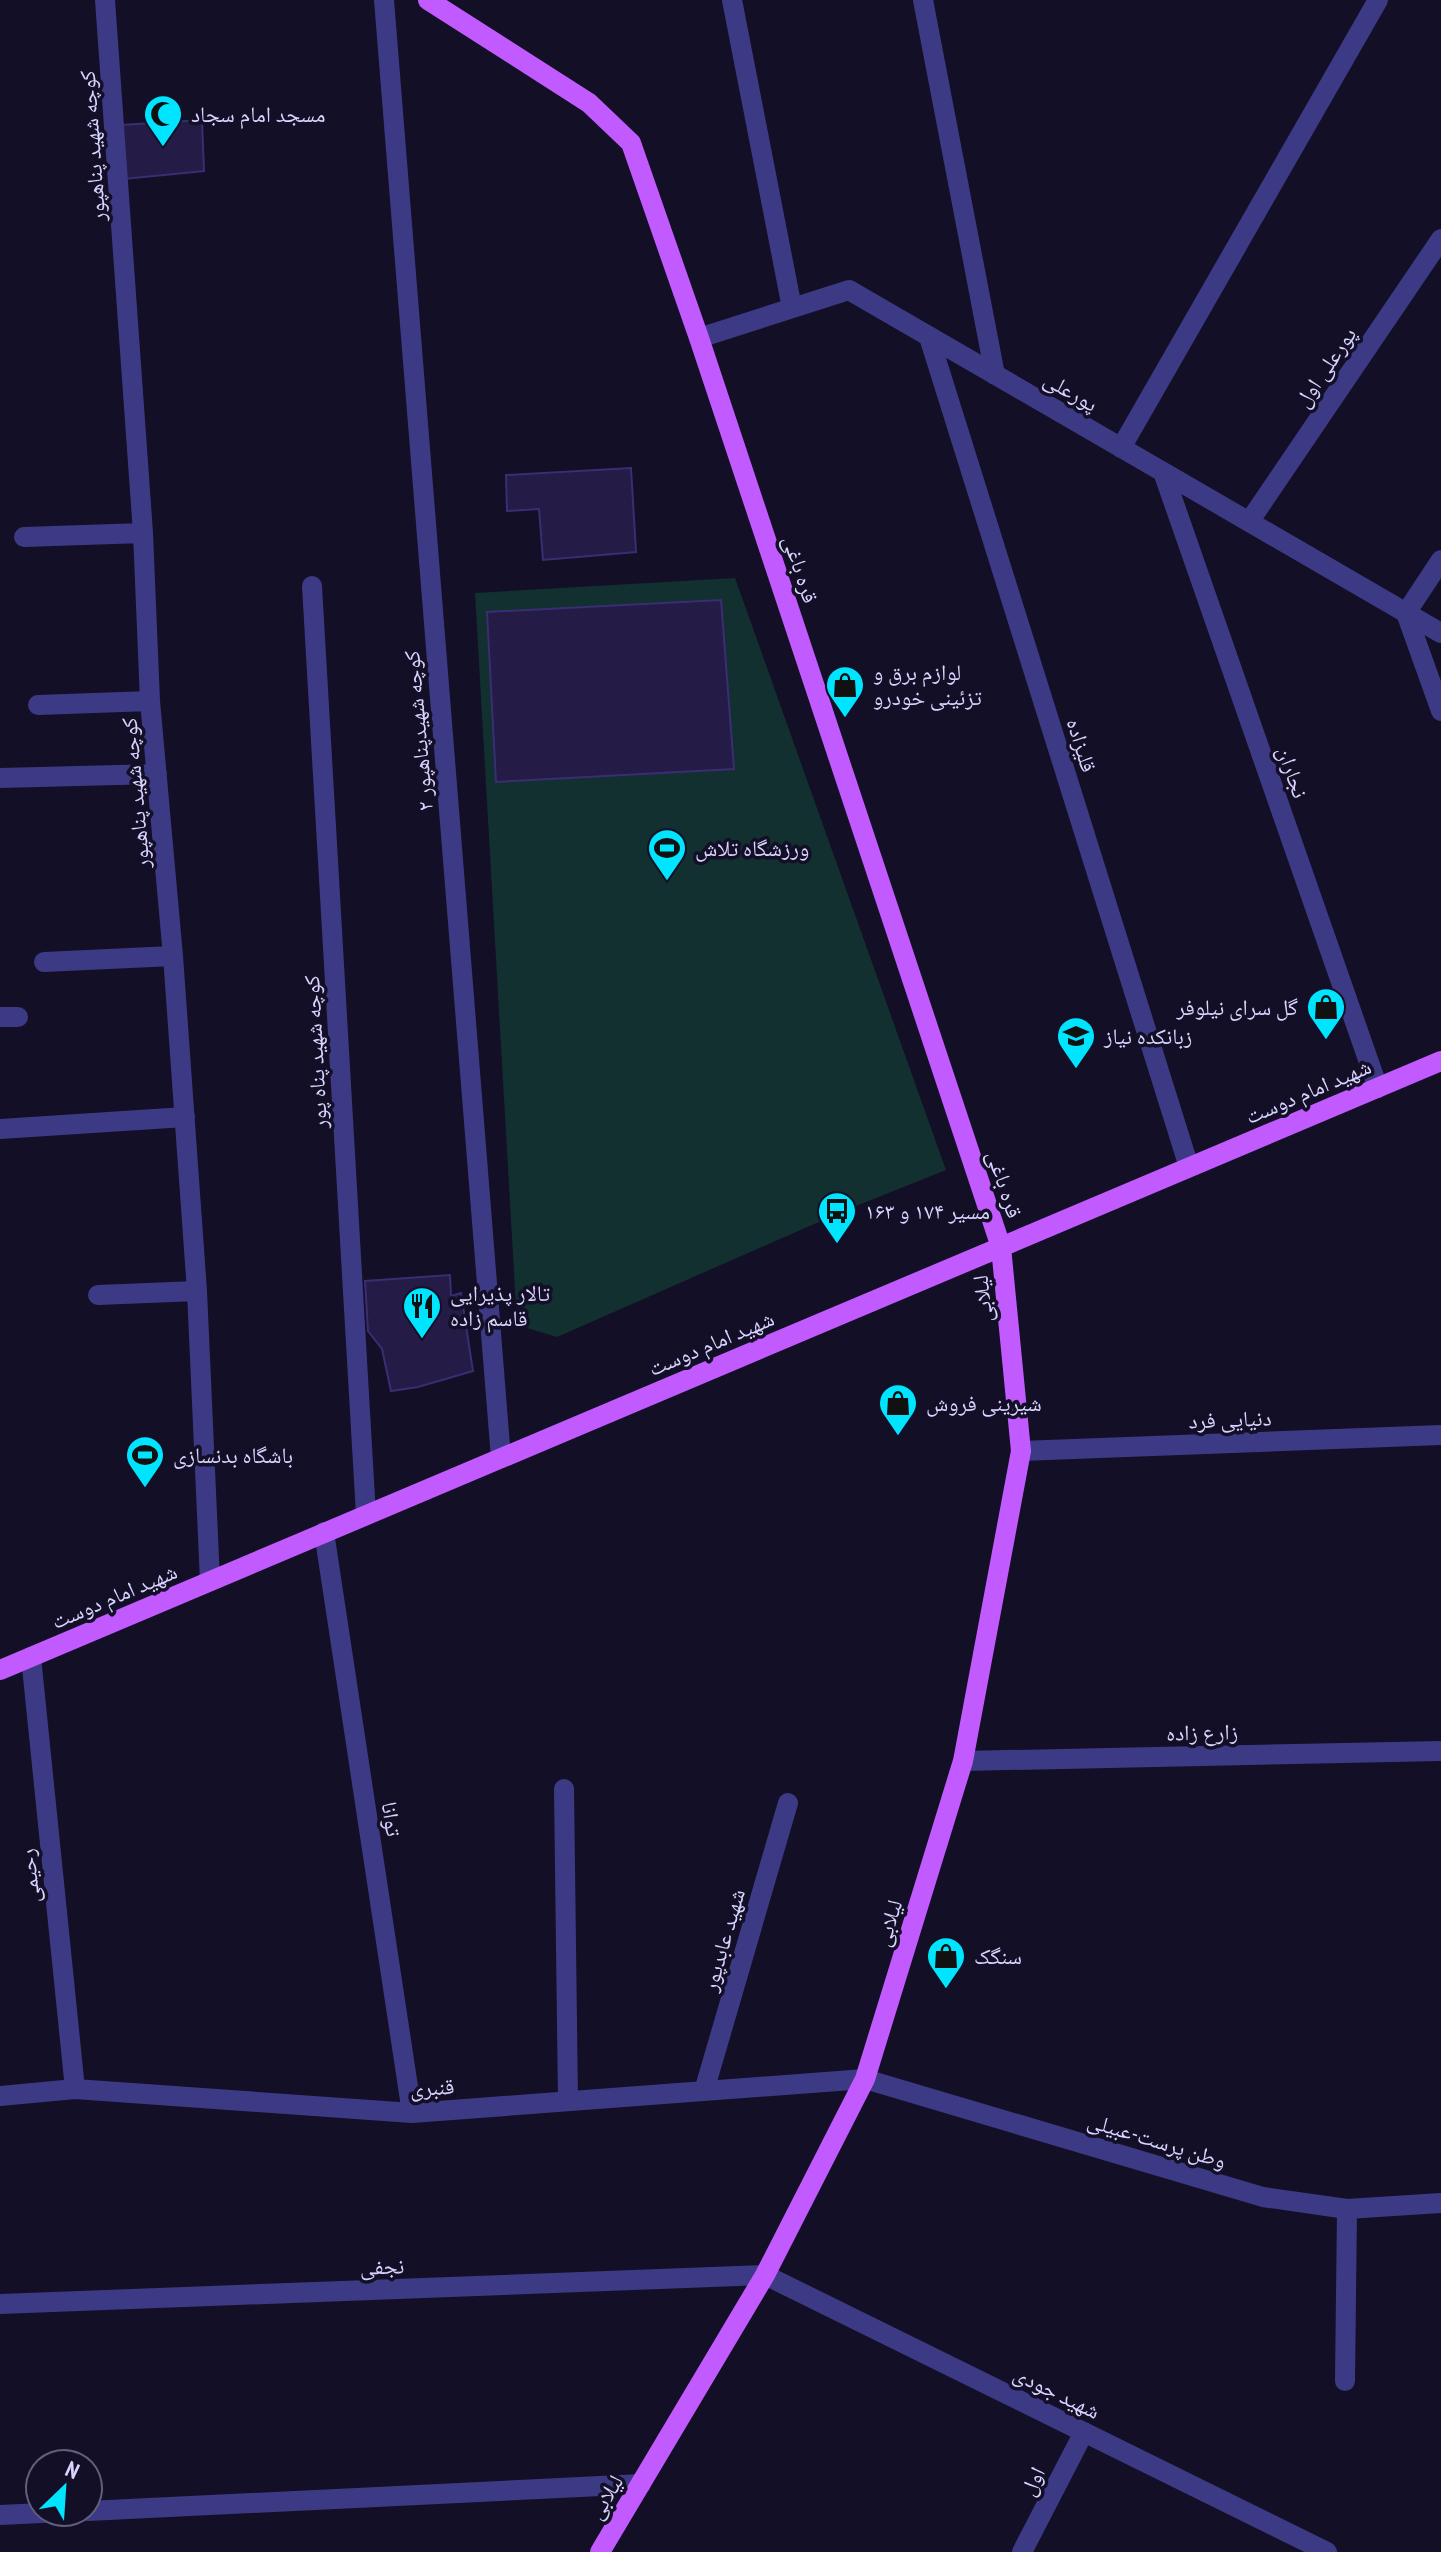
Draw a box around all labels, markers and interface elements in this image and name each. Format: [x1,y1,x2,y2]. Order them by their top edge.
street label: کوچه شهید پناهپور [73,70,111,223]
mosque icon: مسجد امام سجاد [142,93,184,148]
place label: مسجد امام سجاد [191,100,325,129]
street label: پورعلی اول [1288,321,1362,413]
street label: پورعلی [1039,364,1103,418]
street label: قره باغی [777,532,825,606]
street label: ۲ کوچه شهیدپناهپور [397,649,439,813]
place label: لوازم برق و تزئینی خودرو [873,658,982,711]
shop icon: لوازم برق و تزئینی خودرو [824,664,866,719]
street label: قلیزاده [1061,715,1103,775]
street label: کوچه شهید پناهپور [114,716,156,871]
street label: نجاران [1271,742,1315,802]
sports icon: ورزشگاه تلاش [646,827,688,882]
place label: ورزشگاه تلاش [695,834,809,862]
street label: کوچه شهید پناه پور [297,975,333,1130]
shop icon: گل سرای نیلوفر [1305,986,1347,1041]
place label: گل سرای نیلوفر [1176,993,1298,1021]
school or university icon: زبانکده نیاز [1055,1015,1097,1070]
place label: زبانکده نیاز [1103,1022,1192,1050]
street label: شهید امام دوست [1241,1052,1376,1131]
street label: قره باغی [981,1147,1029,1221]
bus stop icon: مسیر ۱۷۴ و ۱۶۳ [816,1190,858,1245]
place label: مسیر ۱۷۴ و ۱۶۳ [865,1197,990,1225]
street label: لیلابی [966,1274,998,1324]
place label: تالار پذیرایی قاسم زاده [450,1279,551,1333]
restaurant icon: تالار پذیرایی قاسم زاده [401,1285,443,1340]
street label: شهید امام دوست [644,1304,779,1383]
shop icon: شیرینی فروش [877,1382,919,1437]
place label: شیرینی فروش [926,1389,1042,1417]
street label: دنیایی فرد [1188,1404,1272,1434]
sports icon: باشگاه بدنسازی [124,1434,166,1489]
place label: باشگاه بدنسازی [173,1441,293,1469]
street label: شهید امام دوست [47,1557,182,1636]
street label: زارع زاده [1166,1717,1238,1747]
street label: توانا [375,1800,409,1839]
street label: رحیمی [12,1847,46,1905]
street label: شهید عابدپور [695,1886,751,1996]
street label: لیلابی [868,1896,908,1950]
shop icon: سنگک [925,1935,967,1990]
place label: سنگک [974,1942,1022,1970]
street label: قنبری [409,2072,455,2102]
street label: وطن پرست-عبیلی [1084,2106,1230,2175]
street label: نجفی [359,2251,405,2281]
street label: شهید جودی [1009,2359,1105,2425]
north arrow [24,2448,104,2528]
text: N [61,2455,84,2485]
street label: اول [1013,2462,1051,2500]
street label: لیلابی [581,2470,629,2524]

